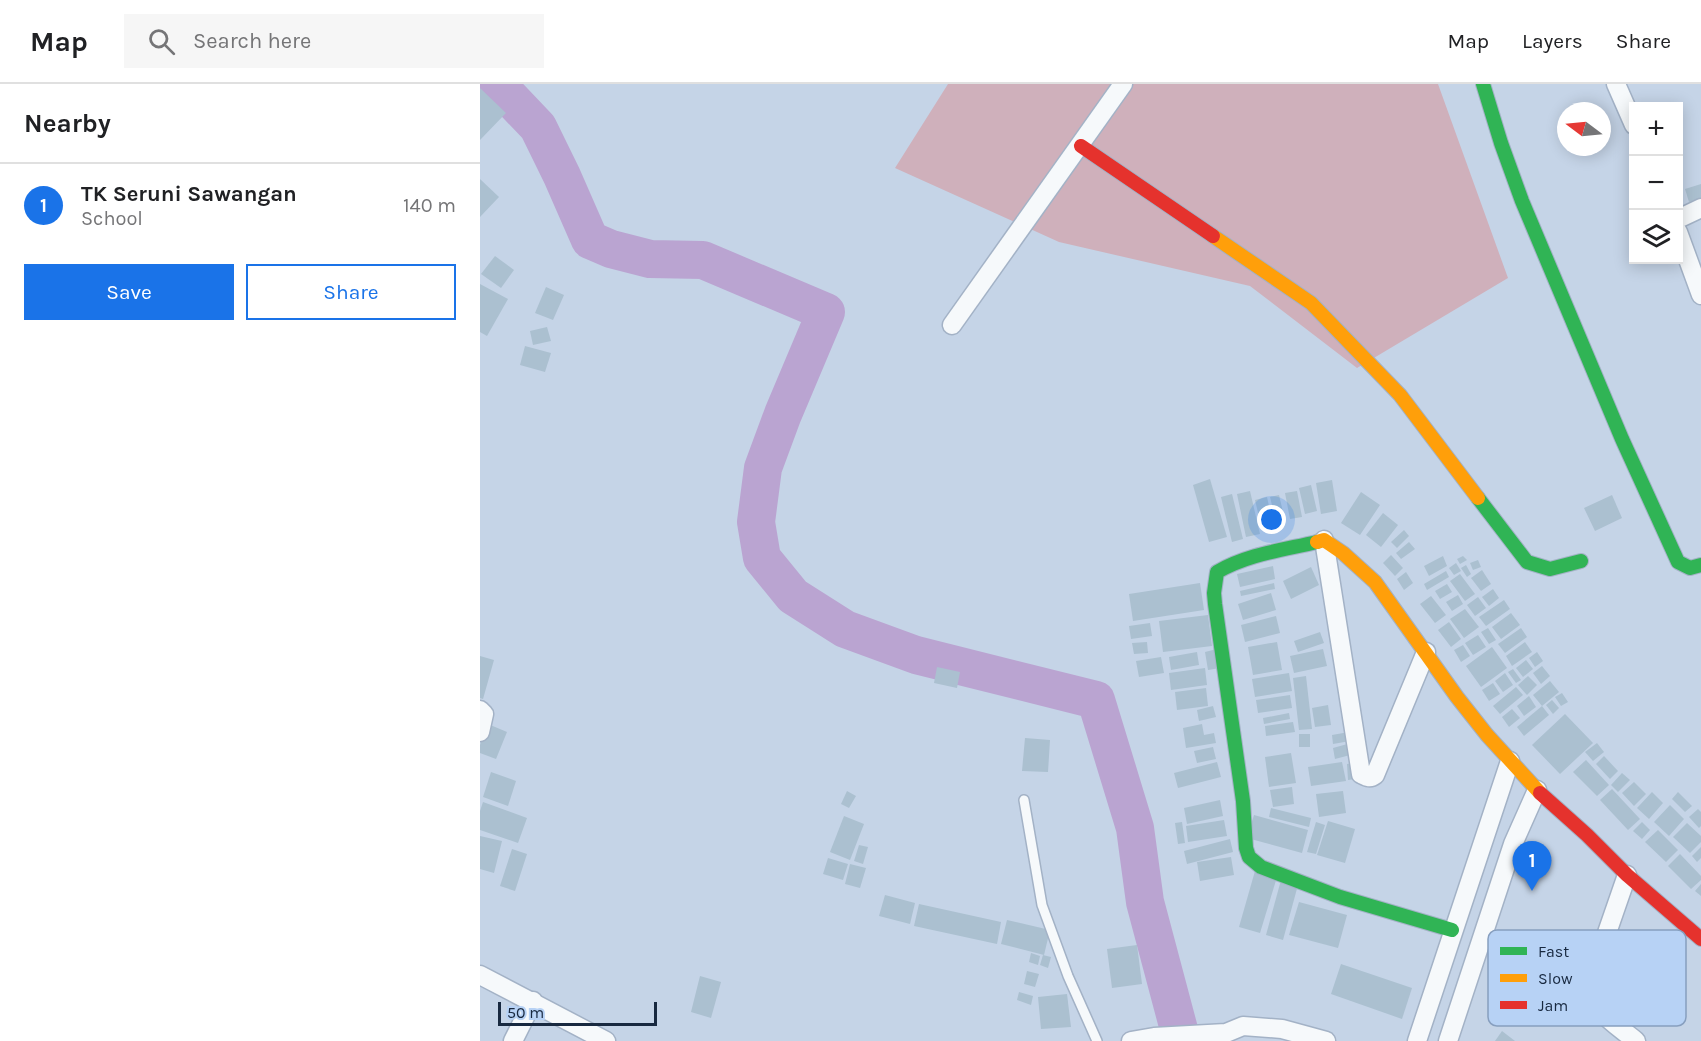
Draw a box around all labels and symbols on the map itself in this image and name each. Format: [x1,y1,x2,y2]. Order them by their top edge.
north arrow [1557,102,1611,156]
your location [1257,505,1286,534]
pin: 1 [1512,842,1552,891]
legend [1488,930,1686,1026]
text: Fast [1538,942,1569,961]
text: Slow [1538,969,1573,988]
text: Jam [1538,996,1568,1015]
scale bar [498,999,657,1026]

